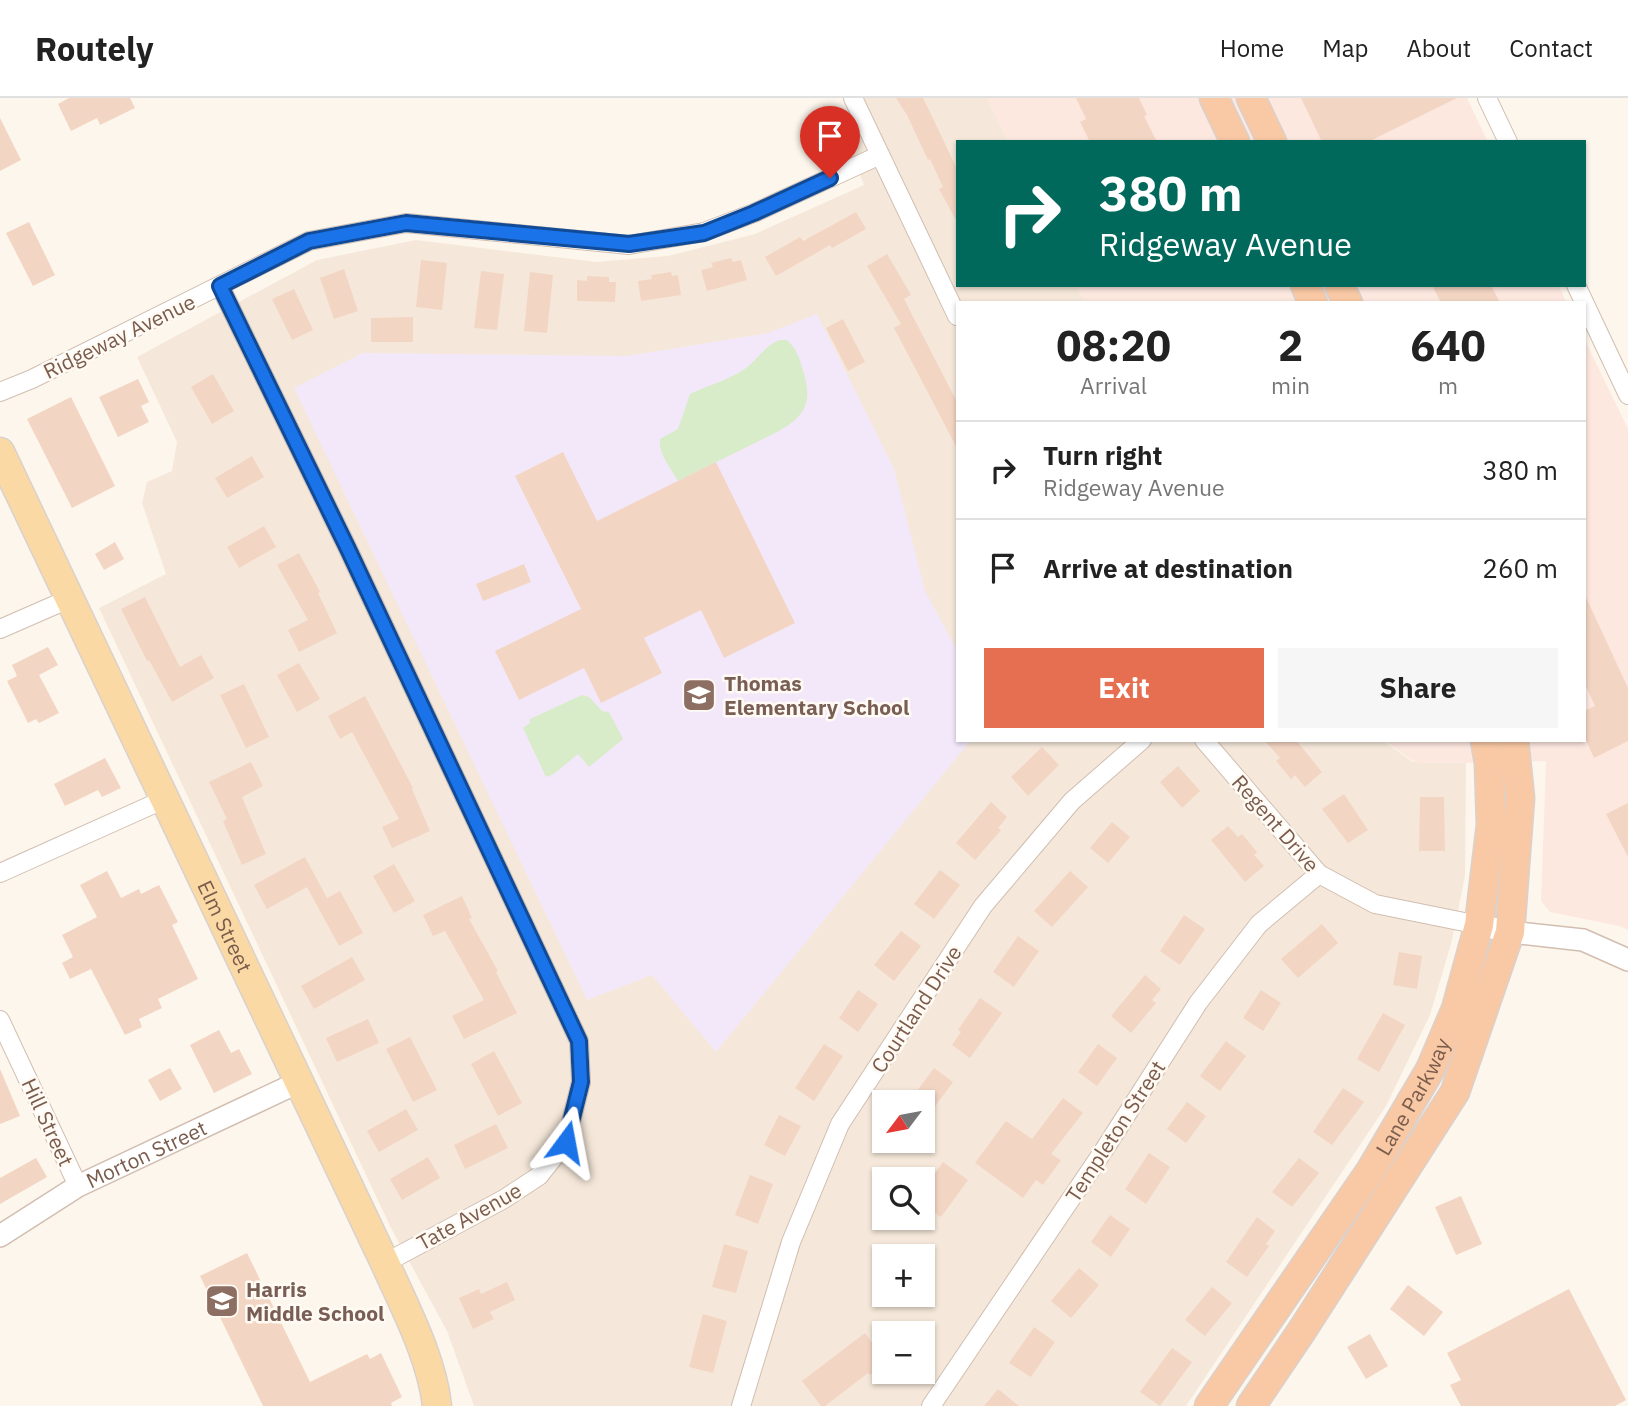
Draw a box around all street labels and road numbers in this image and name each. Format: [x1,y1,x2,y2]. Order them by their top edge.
street label: Ridgeway Avenue [38,287,200,385]
street label: Regent Drive [1226,768,1326,878]
street label: Elm Street [191,876,259,977]
street label: Courtland Drive [864,940,968,1078]
street label: Lane Parkway [1369,1033,1456,1160]
street label: Templeton Street [1059,1055,1171,1207]
street label: Hill Street [15,1073,81,1171]
street label: Morton Street [81,1114,211,1194]
street label: Tate Avenue [412,1176,526,1256]

